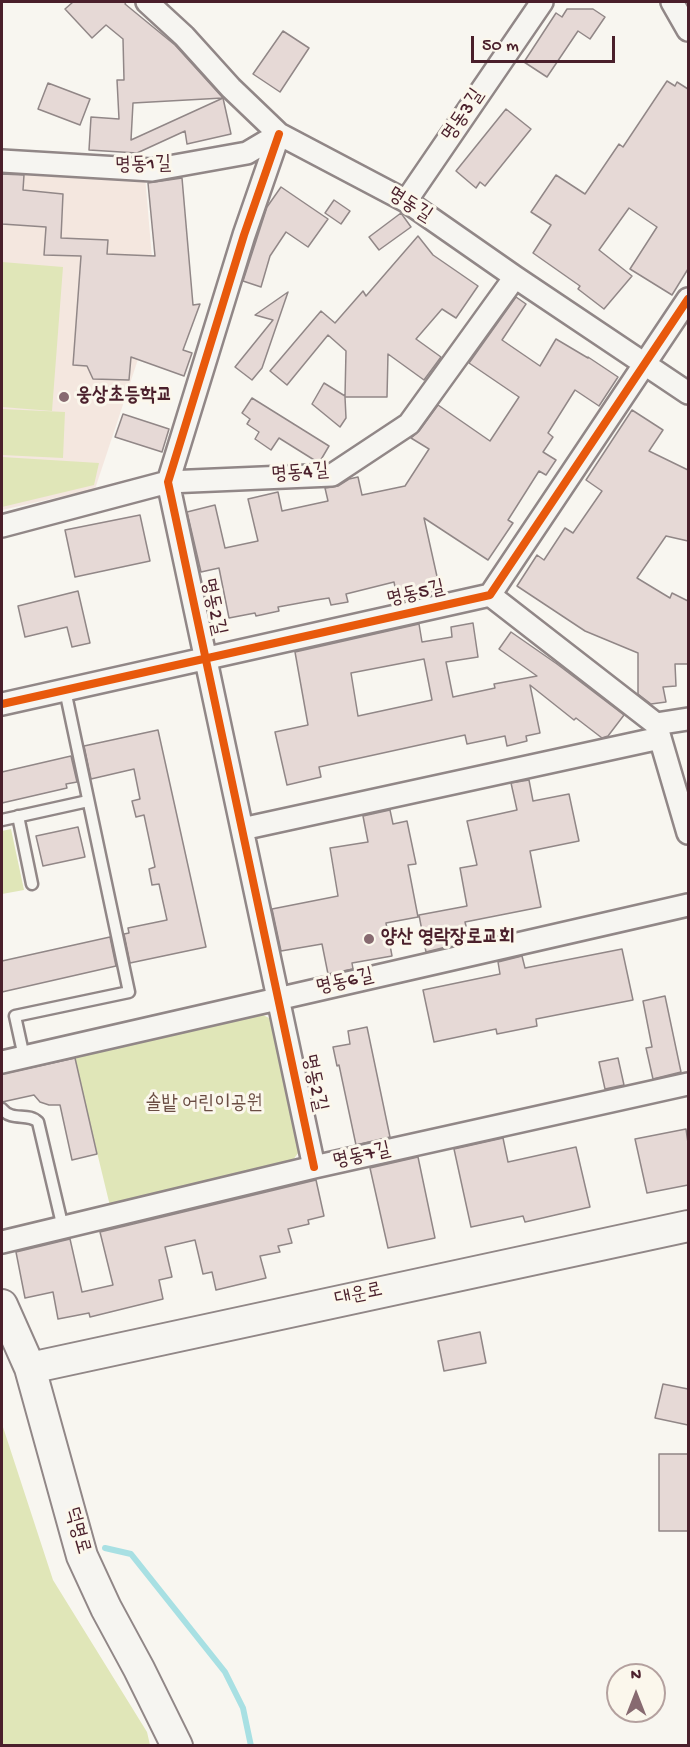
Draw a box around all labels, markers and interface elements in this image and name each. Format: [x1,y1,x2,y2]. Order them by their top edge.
scale bar [474,24,618,62]
text: 50 m [482,36,519,57]
street label: 명동3길 [438,85,490,147]
street label: 명동1길 [114,153,172,179]
street label: 명동길 [382,183,436,229]
place label: 웅상초등학교 [76,385,173,409]
marker: 웅상초등학교 [57,390,71,404]
street label: 명동4길 [270,460,330,488]
street label: 명동2길 [194,576,230,638]
street label: 명동5길 [385,577,447,613]
place label: 양산 영락장로교회 [381,927,514,951]
marker: 양산 영락장로교회 [362,932,376,946]
street label: 명동6길 [314,965,376,1001]
street label: 명동2길 [295,1052,331,1114]
park label: 솔밭 어린이공원 [145,1093,263,1117]
street label: 명동7길 [331,1139,393,1175]
street label: 대운로 [333,1279,385,1313]
street label: 덕명로 [58,1504,94,1558]
north arrow [606,1663,666,1723]
text: N [631,1667,641,1686]

